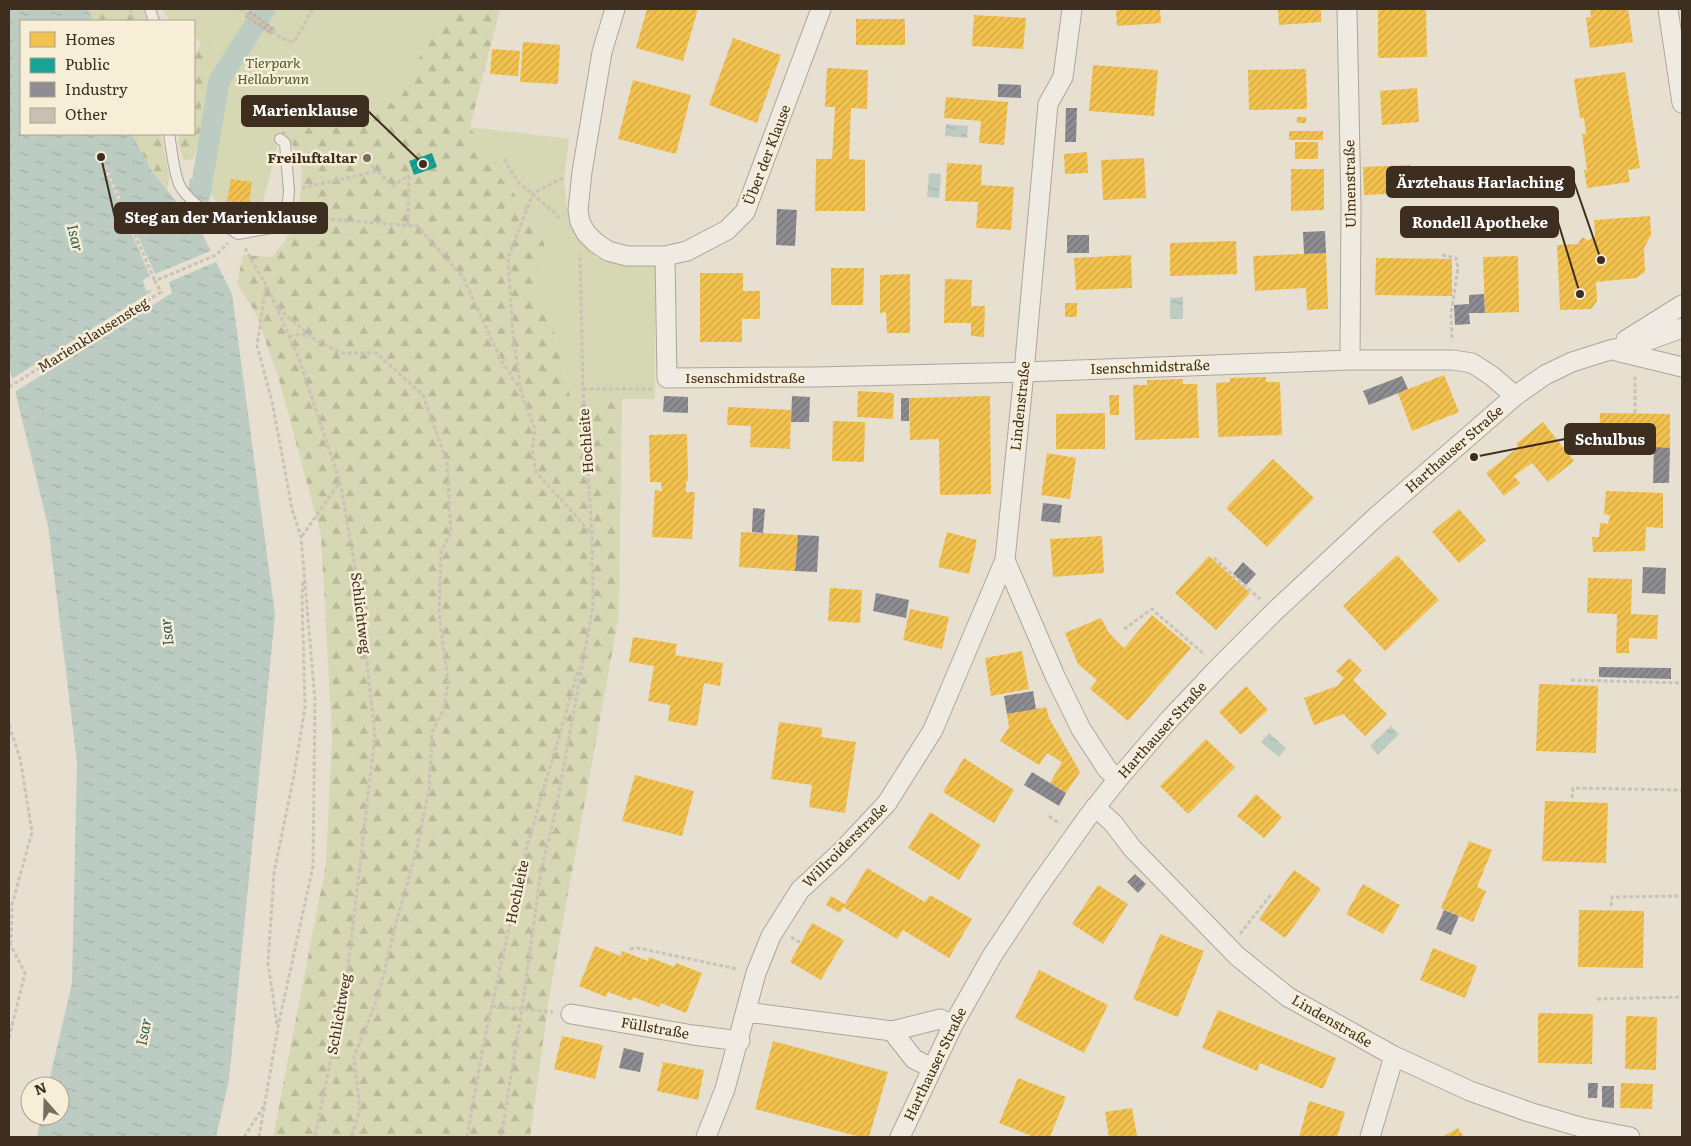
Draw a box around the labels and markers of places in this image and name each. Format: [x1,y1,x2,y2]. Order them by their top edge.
callout: Marienklause [242,96,368,126]
place label: Freiluftaltar [267,147,357,167]
marker: Freiluftaltar [361,152,373,164]
callout: Ärztehaus Harlaching [1387,167,1574,197]
callout: Steg an der Marienklause [115,203,327,233]
callout: Rondell Apotheke [1401,207,1558,237]
callout: Schulbus [1565,424,1655,454]

